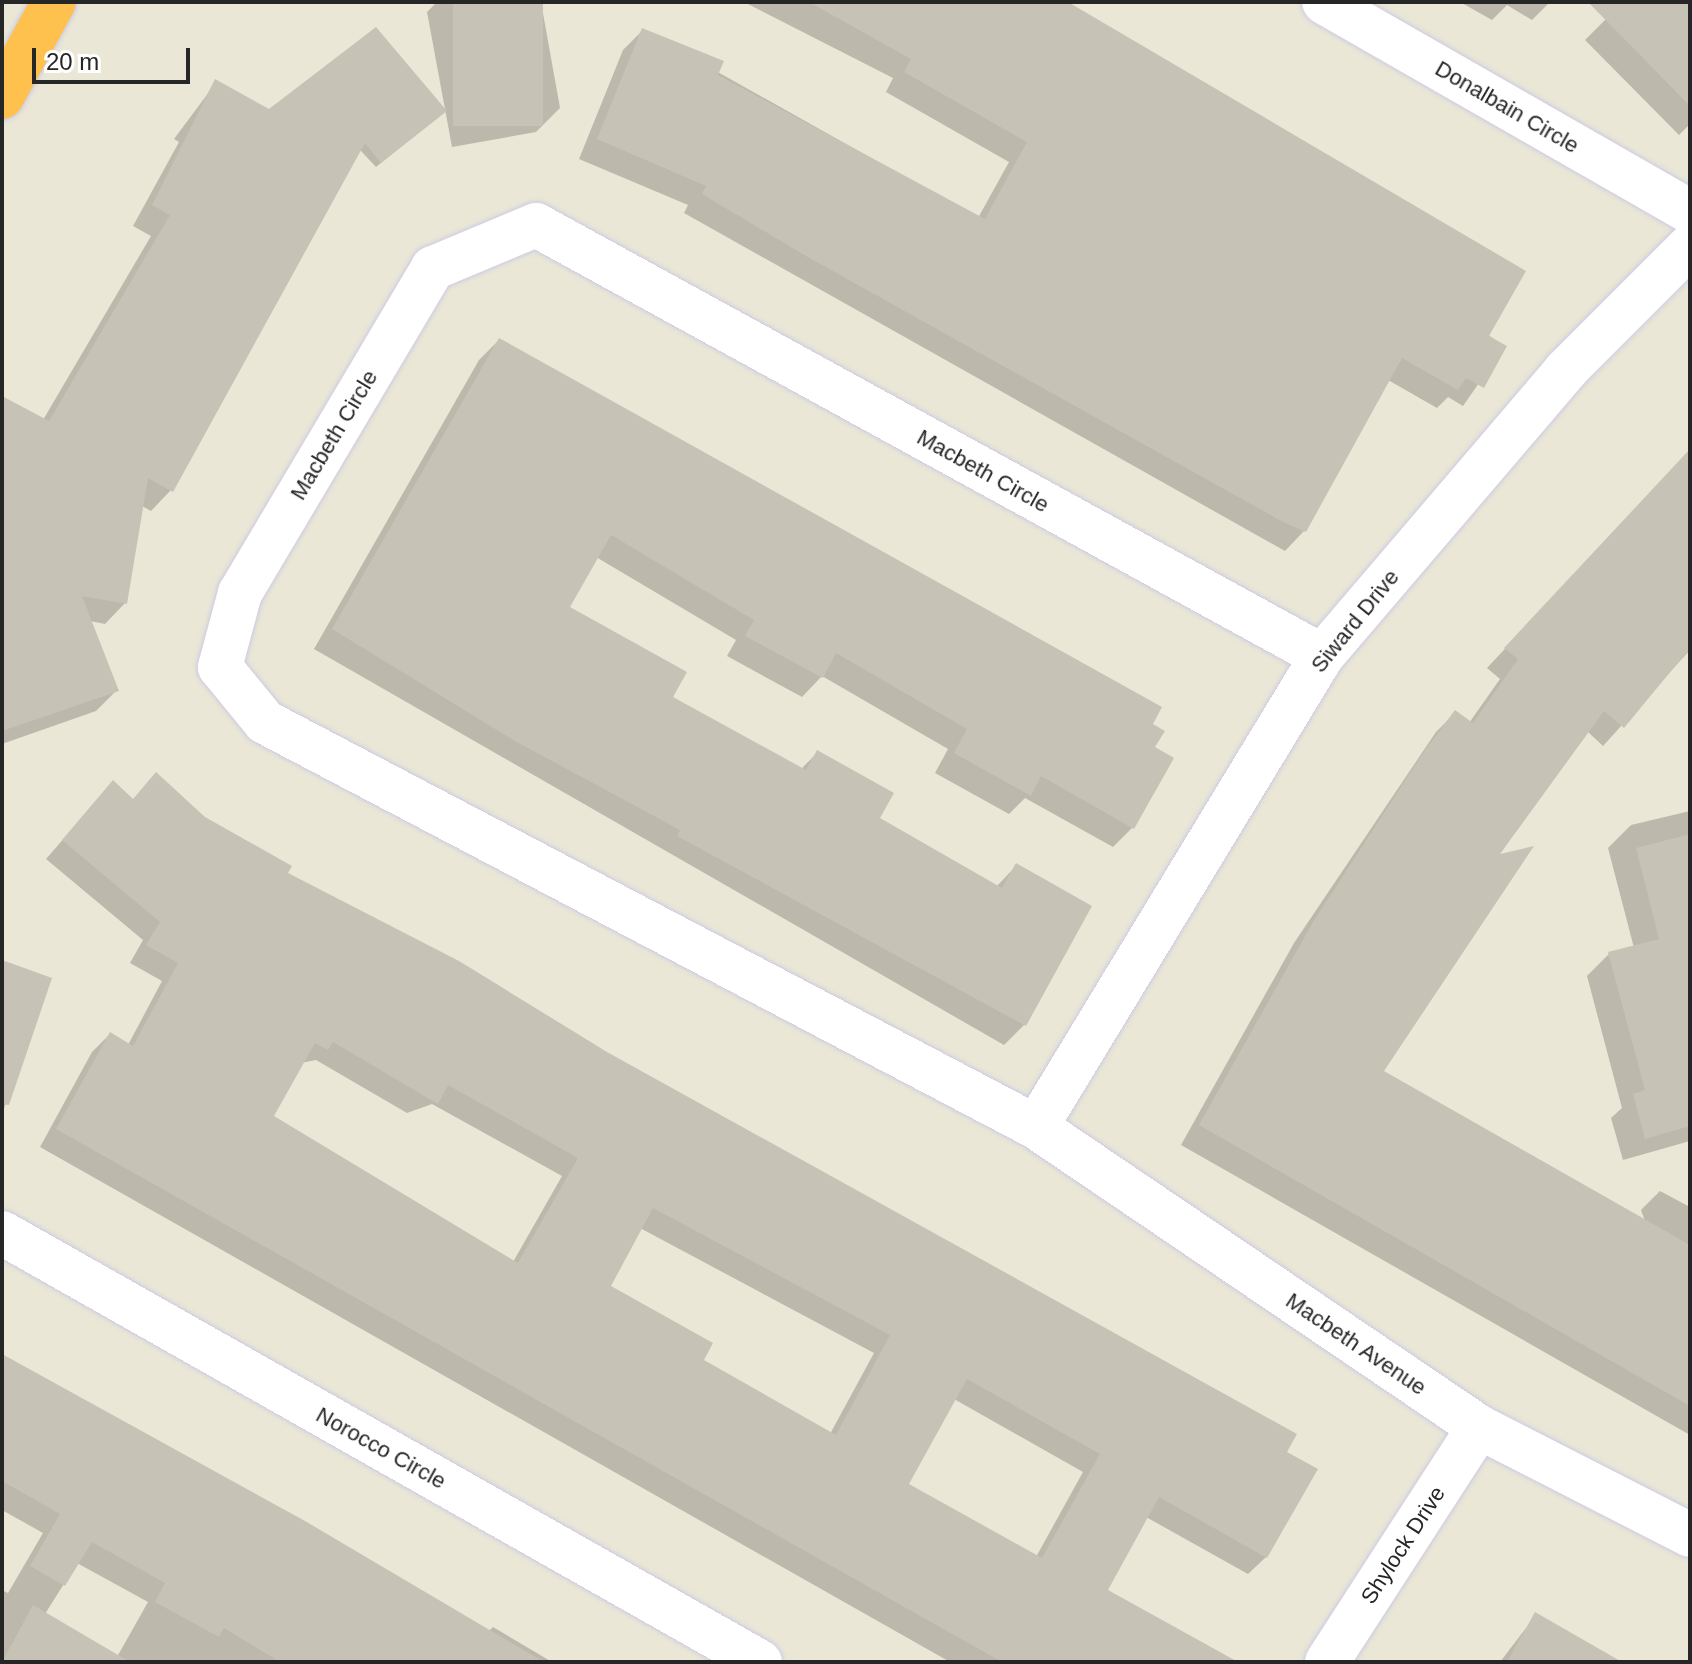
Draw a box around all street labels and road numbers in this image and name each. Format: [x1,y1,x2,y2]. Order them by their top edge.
street label: Donalbain Circle [1431,55,1583,159]
street label: Macbeth Circle [285,365,383,505]
street label: Macbeth Circle [912,424,1054,518]
street label: Siward Drive [1306,564,1404,678]
street label: Macbeth Avenue [1280,1287,1432,1401]
street label: Norocco Circle [312,1401,450,1495]
street label: Shylock Drive [1355,1481,1451,1609]

